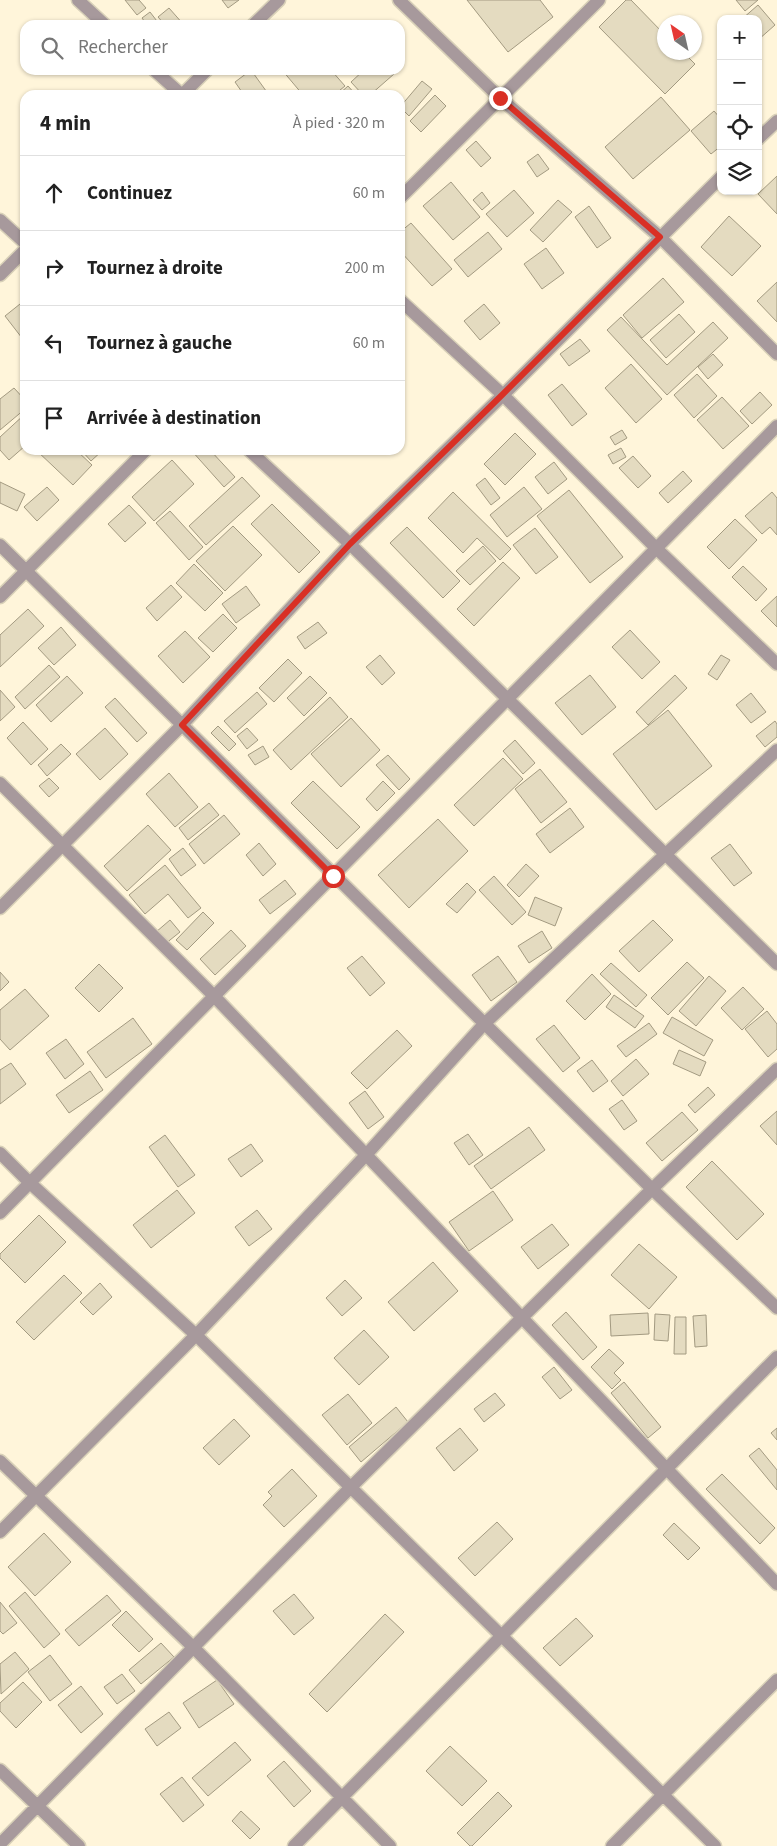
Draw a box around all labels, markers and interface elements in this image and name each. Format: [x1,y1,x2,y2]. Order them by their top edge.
north arrow [657,15,702,60]
map controls [717,15,762,195]
button: + [717,15,762,60]
search box [20,20,405,75]
icon: search [38,34,66,62]
text: Rechercher [78,34,168,61]
button: − [717,60,762,105]
route end [489,87,512,110]
button: locate [717,105,762,150]
text: 4 min [40,108,91,138]
text: À pied · 320 m [293,112,385,134]
button: layers [717,150,762,195]
icon: ahead [40,179,68,207]
text: Continuez [87,180,172,207]
text: 60 m [353,182,385,204]
icon: right [40,254,68,282]
text: Tournez à droite [87,255,223,282]
text: 200 m [345,257,385,279]
icon: left [40,329,68,357]
text: Tournez à gauche [87,330,232,357]
text: 60 m [353,332,385,354]
icon: arrive [40,404,68,432]
text: Arrivée à destination [87,405,261,432]
route start [322,865,345,888]

